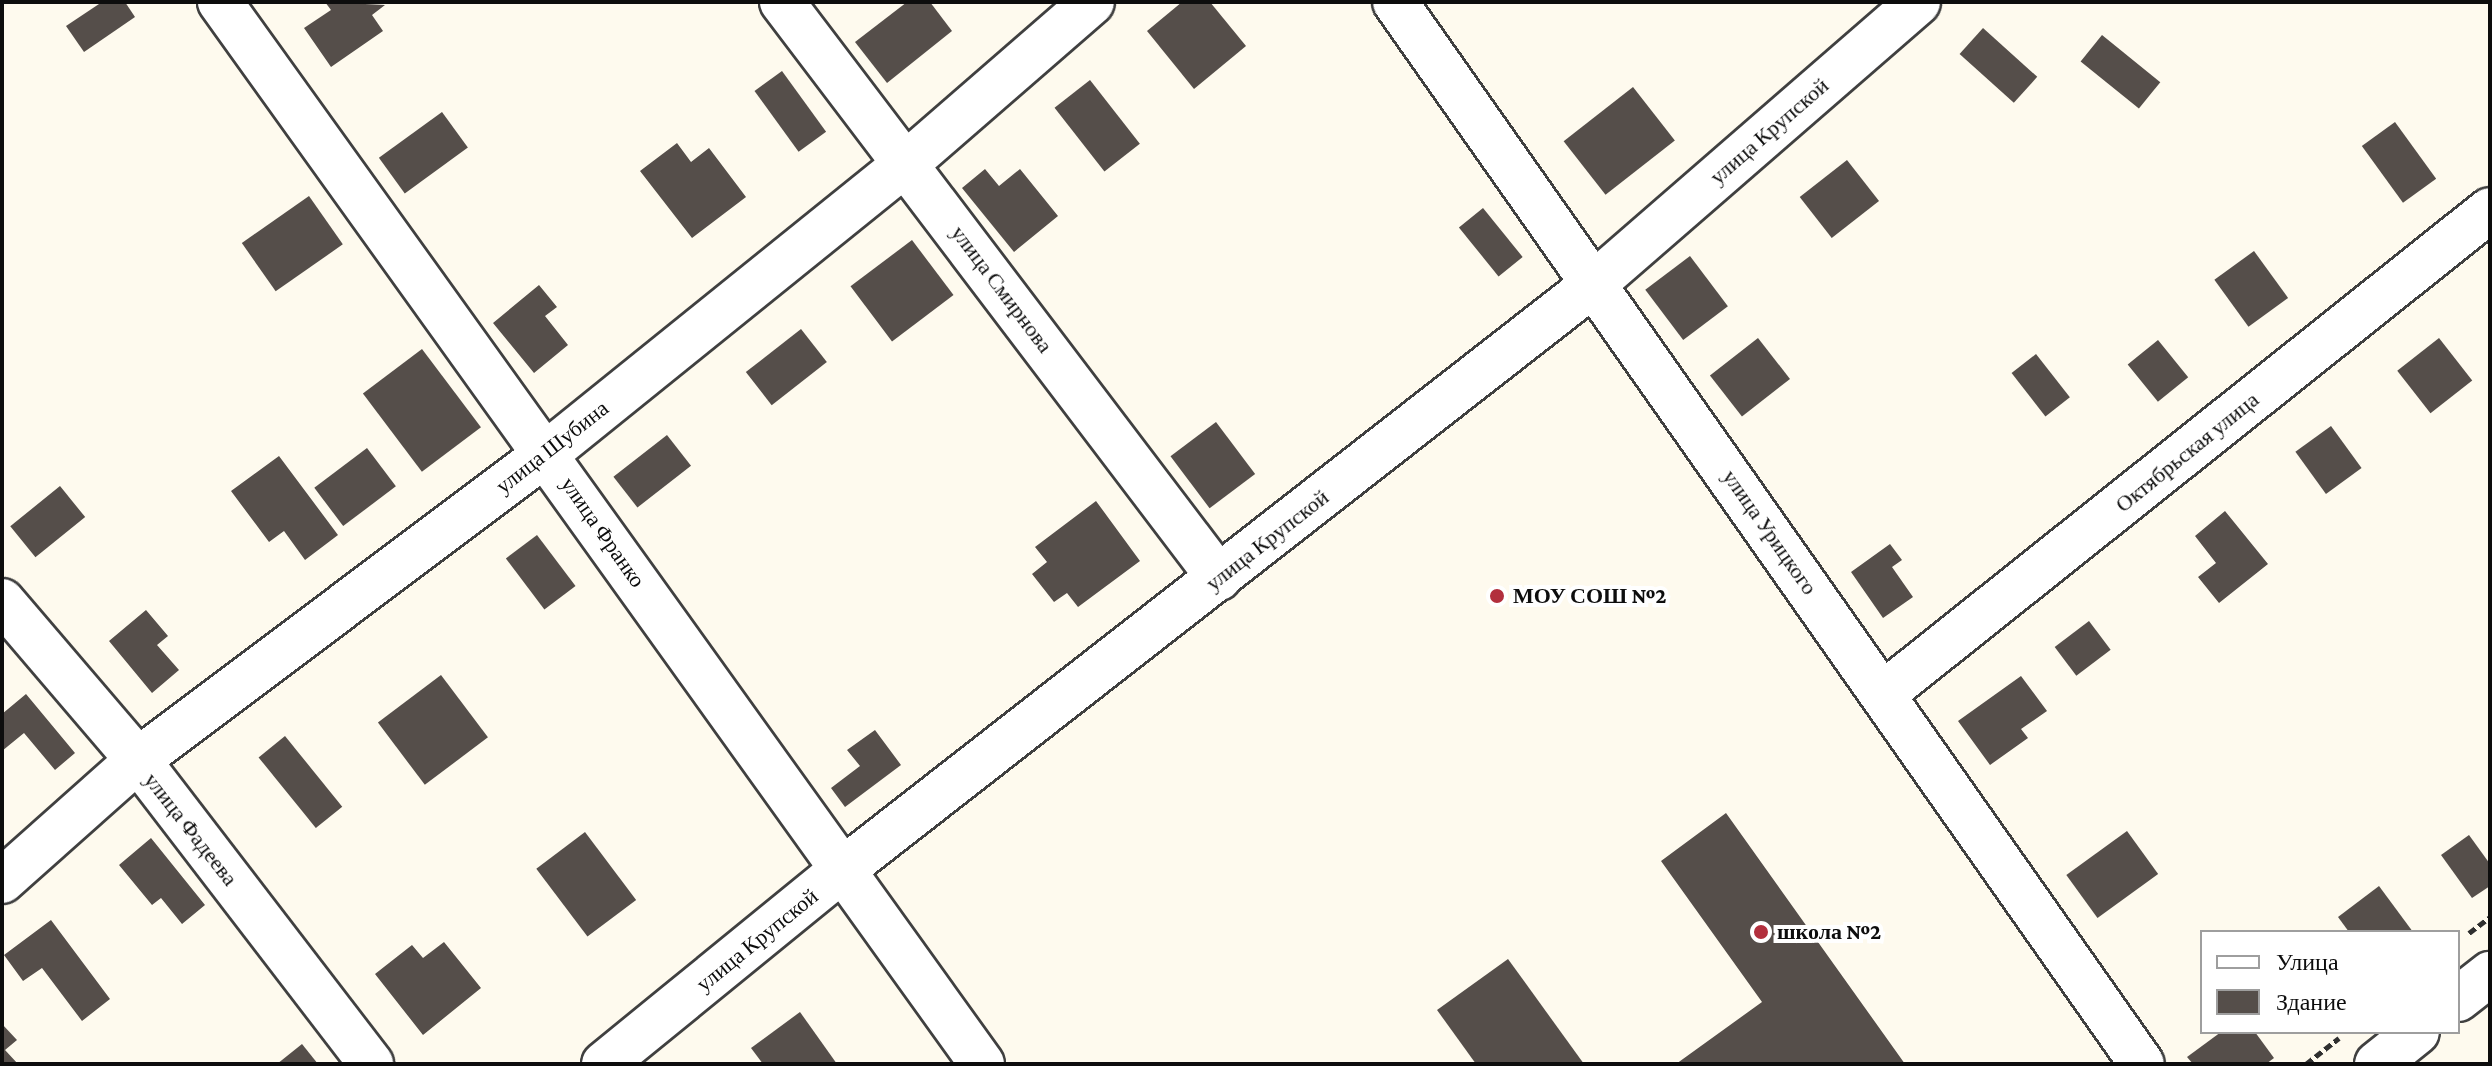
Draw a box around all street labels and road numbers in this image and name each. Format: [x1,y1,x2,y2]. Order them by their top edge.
street label: улица Крупской [1704,72,1834,190]
street label: улица Смирнова [946,220,1058,358]
street label: Октябрьская улица [2110,386,2264,518]
street label: улица Шубина [490,395,614,499]
street label: улица Урицкого [1717,464,1823,600]
street label: улица Франко [555,472,651,592]
street label: улица Крупской [1200,484,1334,596]
street label: улица Фадеева [139,767,243,891]
street label: улица Крупской [691,883,823,997]

